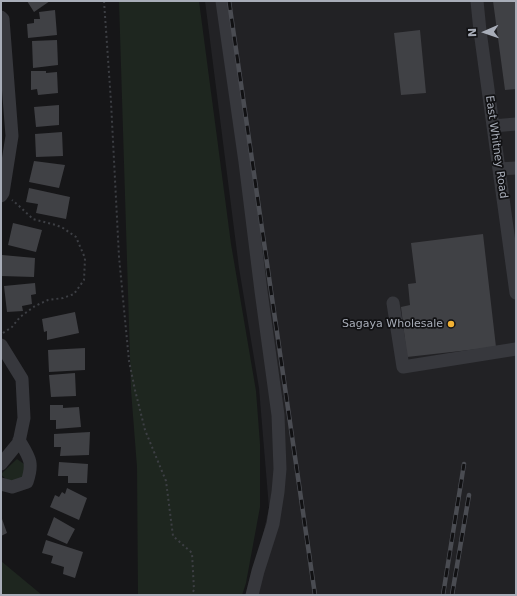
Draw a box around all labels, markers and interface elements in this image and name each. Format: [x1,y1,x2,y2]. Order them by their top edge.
north arrow [465,12,505,52]
text: N [466,28,479,37]
street label: East Whitney Road [482,95,510,199]
place label: Sagaya Wholesale [342,317,443,331]
marker: Sagaya Wholesale [446,319,456,329]

